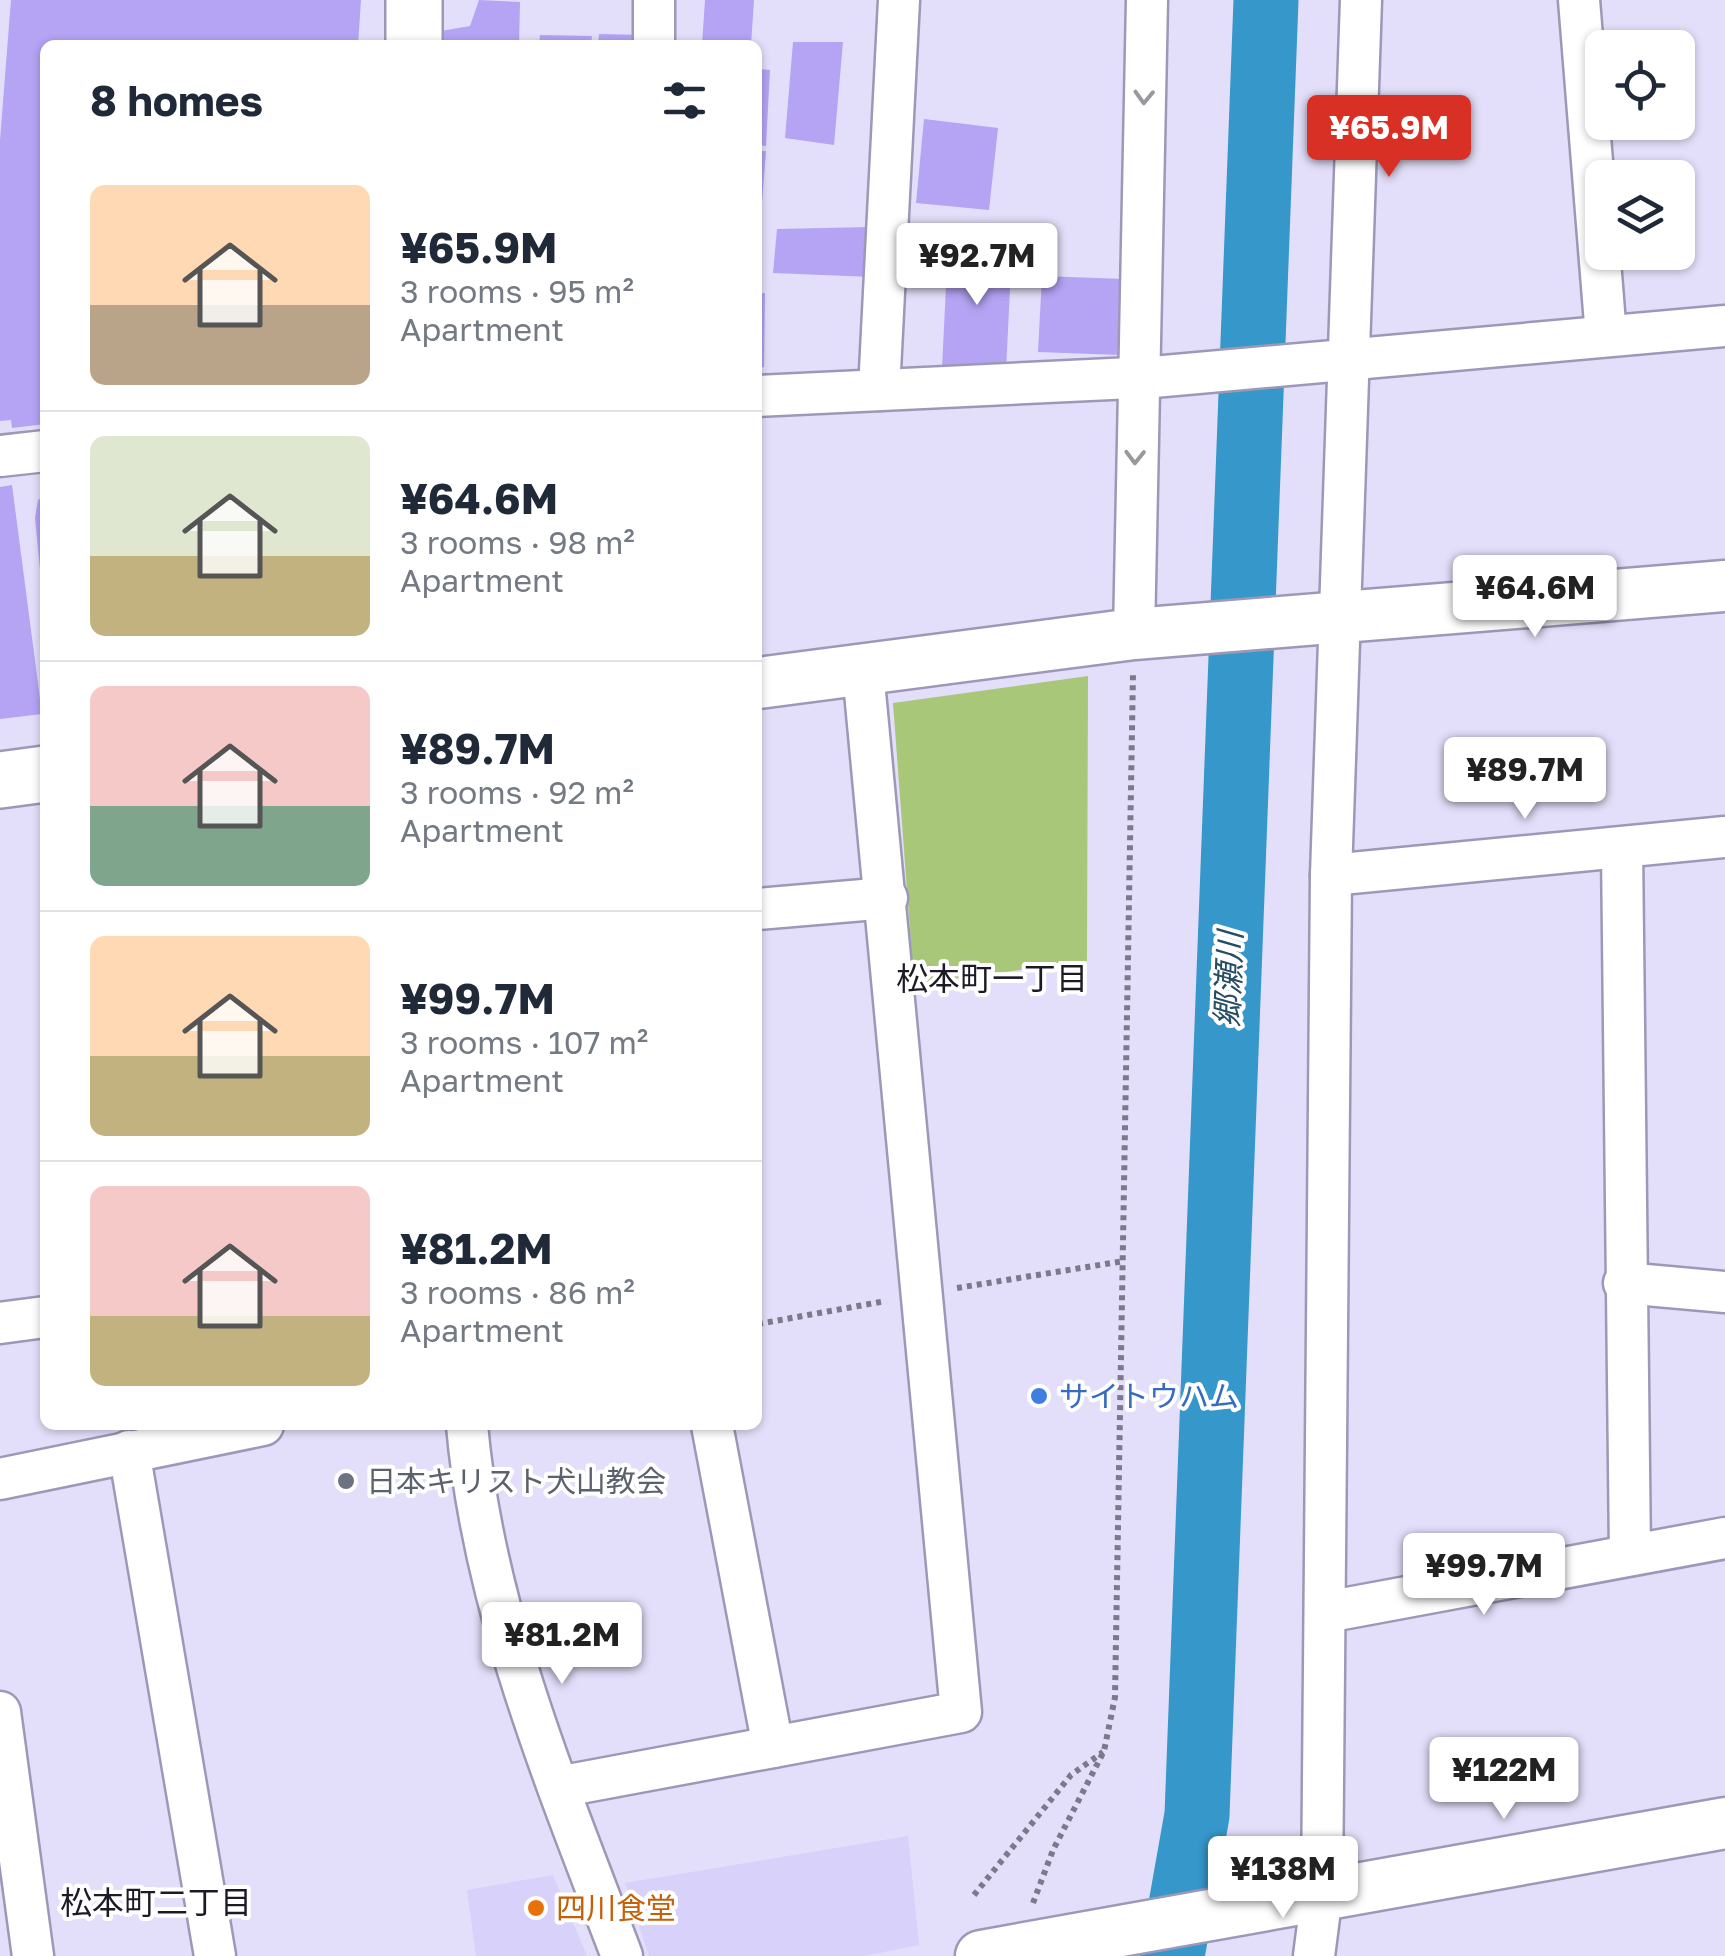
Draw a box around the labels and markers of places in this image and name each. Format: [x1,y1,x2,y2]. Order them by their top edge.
pin: ¥65.9M [1308,95,1470,180]
pin: ¥92.7M [896,223,1058,308]
pin: ¥64.6M [1454,555,1616,640]
pin: ¥89.7M [1444,737,1606,822]
place label: サイトウハム [1059,1378,1239,1414]
marker: サイトウハム [1028,1385,1050,1407]
place label: 日本キリスト犬山教会 [366,1463,666,1499]
marker: 日本キリスト犬山教会 [335,1470,357,1492]
pin: ¥99.7M [1403,1533,1565,1618]
pin: ¥81.2M [481,1602,643,1687]
pin: ¥122M [1434,1737,1574,1822]
pin: ¥138M [1213,1836,1353,1921]
place label: 四川食堂 [556,1890,676,1926]
marker: 四川食堂 [525,1897,547,1919]

